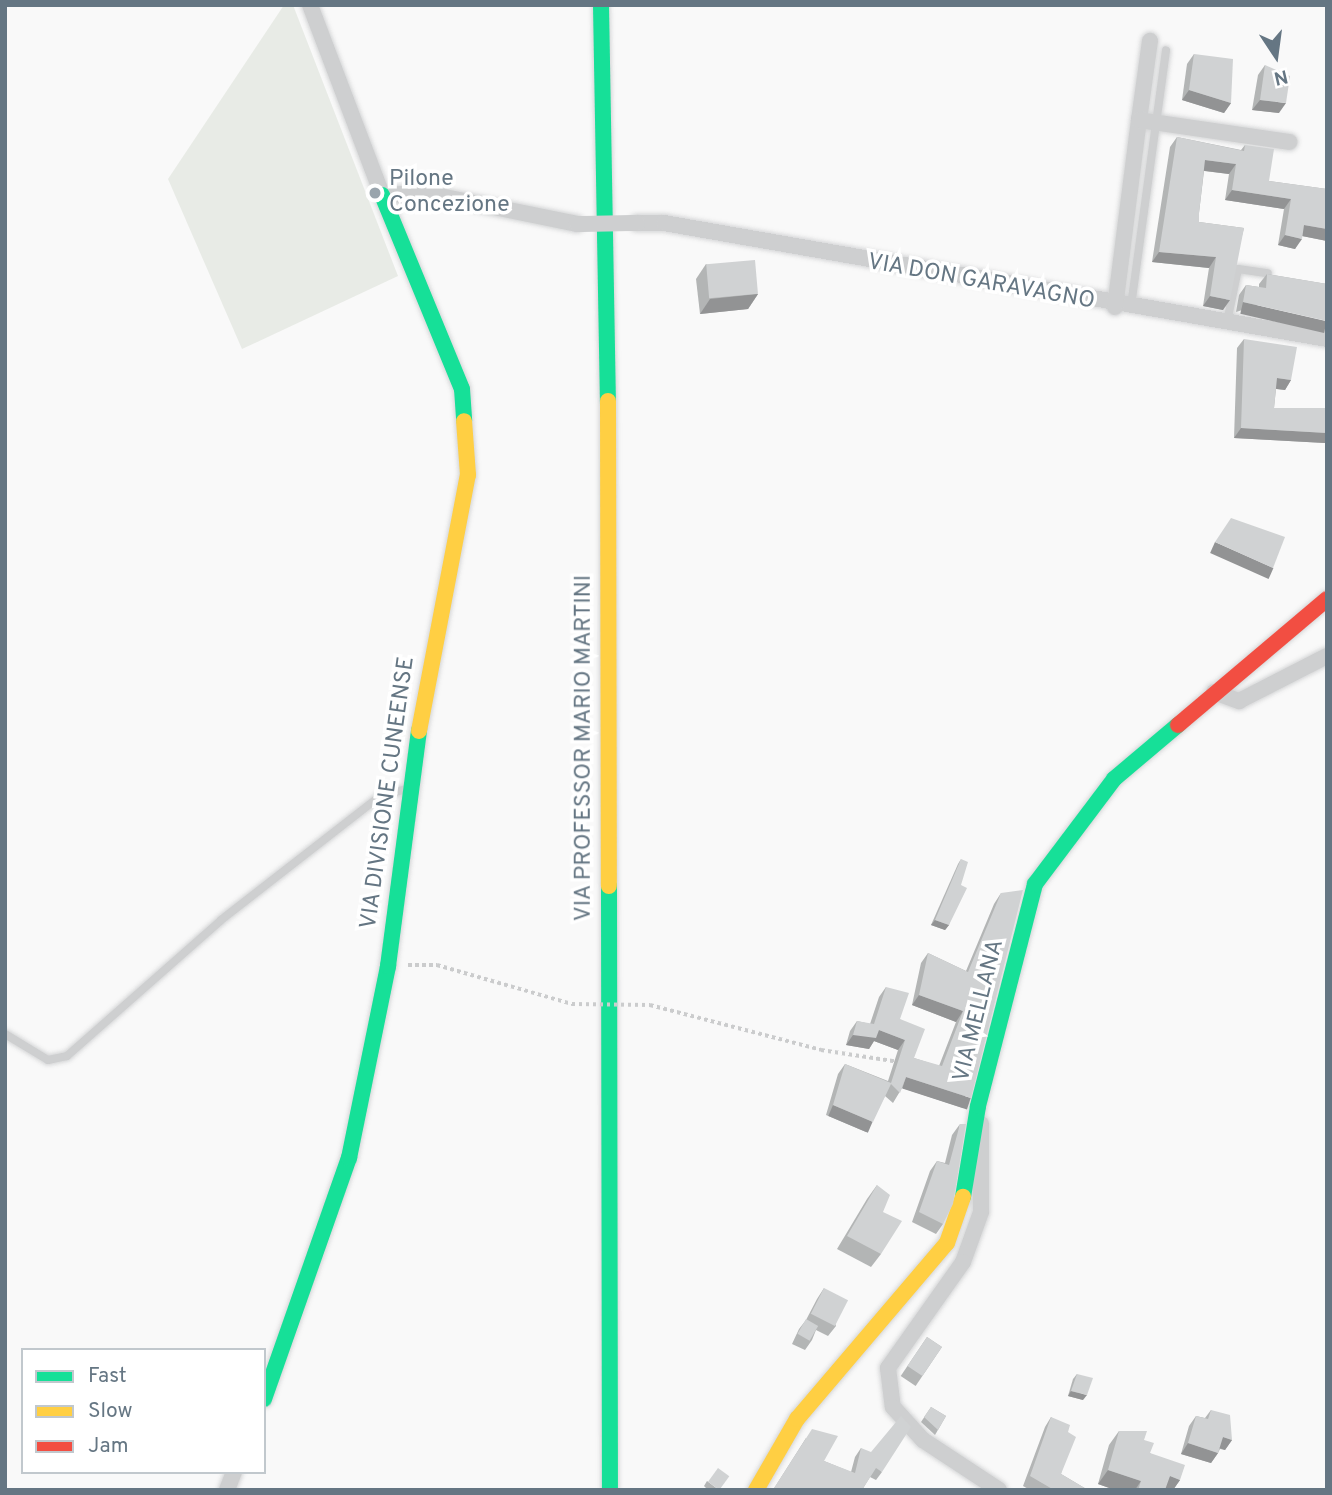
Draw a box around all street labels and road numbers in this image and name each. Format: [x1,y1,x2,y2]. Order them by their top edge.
street label: VIA DON GARAVAGNO [865,249,1097,317]
street label: VIA PROFESSOR MARIO MARTINI [571,574,599,922]
street label: VIA DIVISIONE CUNEENSE [356,655,422,931]
street label: VIA MELLANA [949,936,1011,1086]

